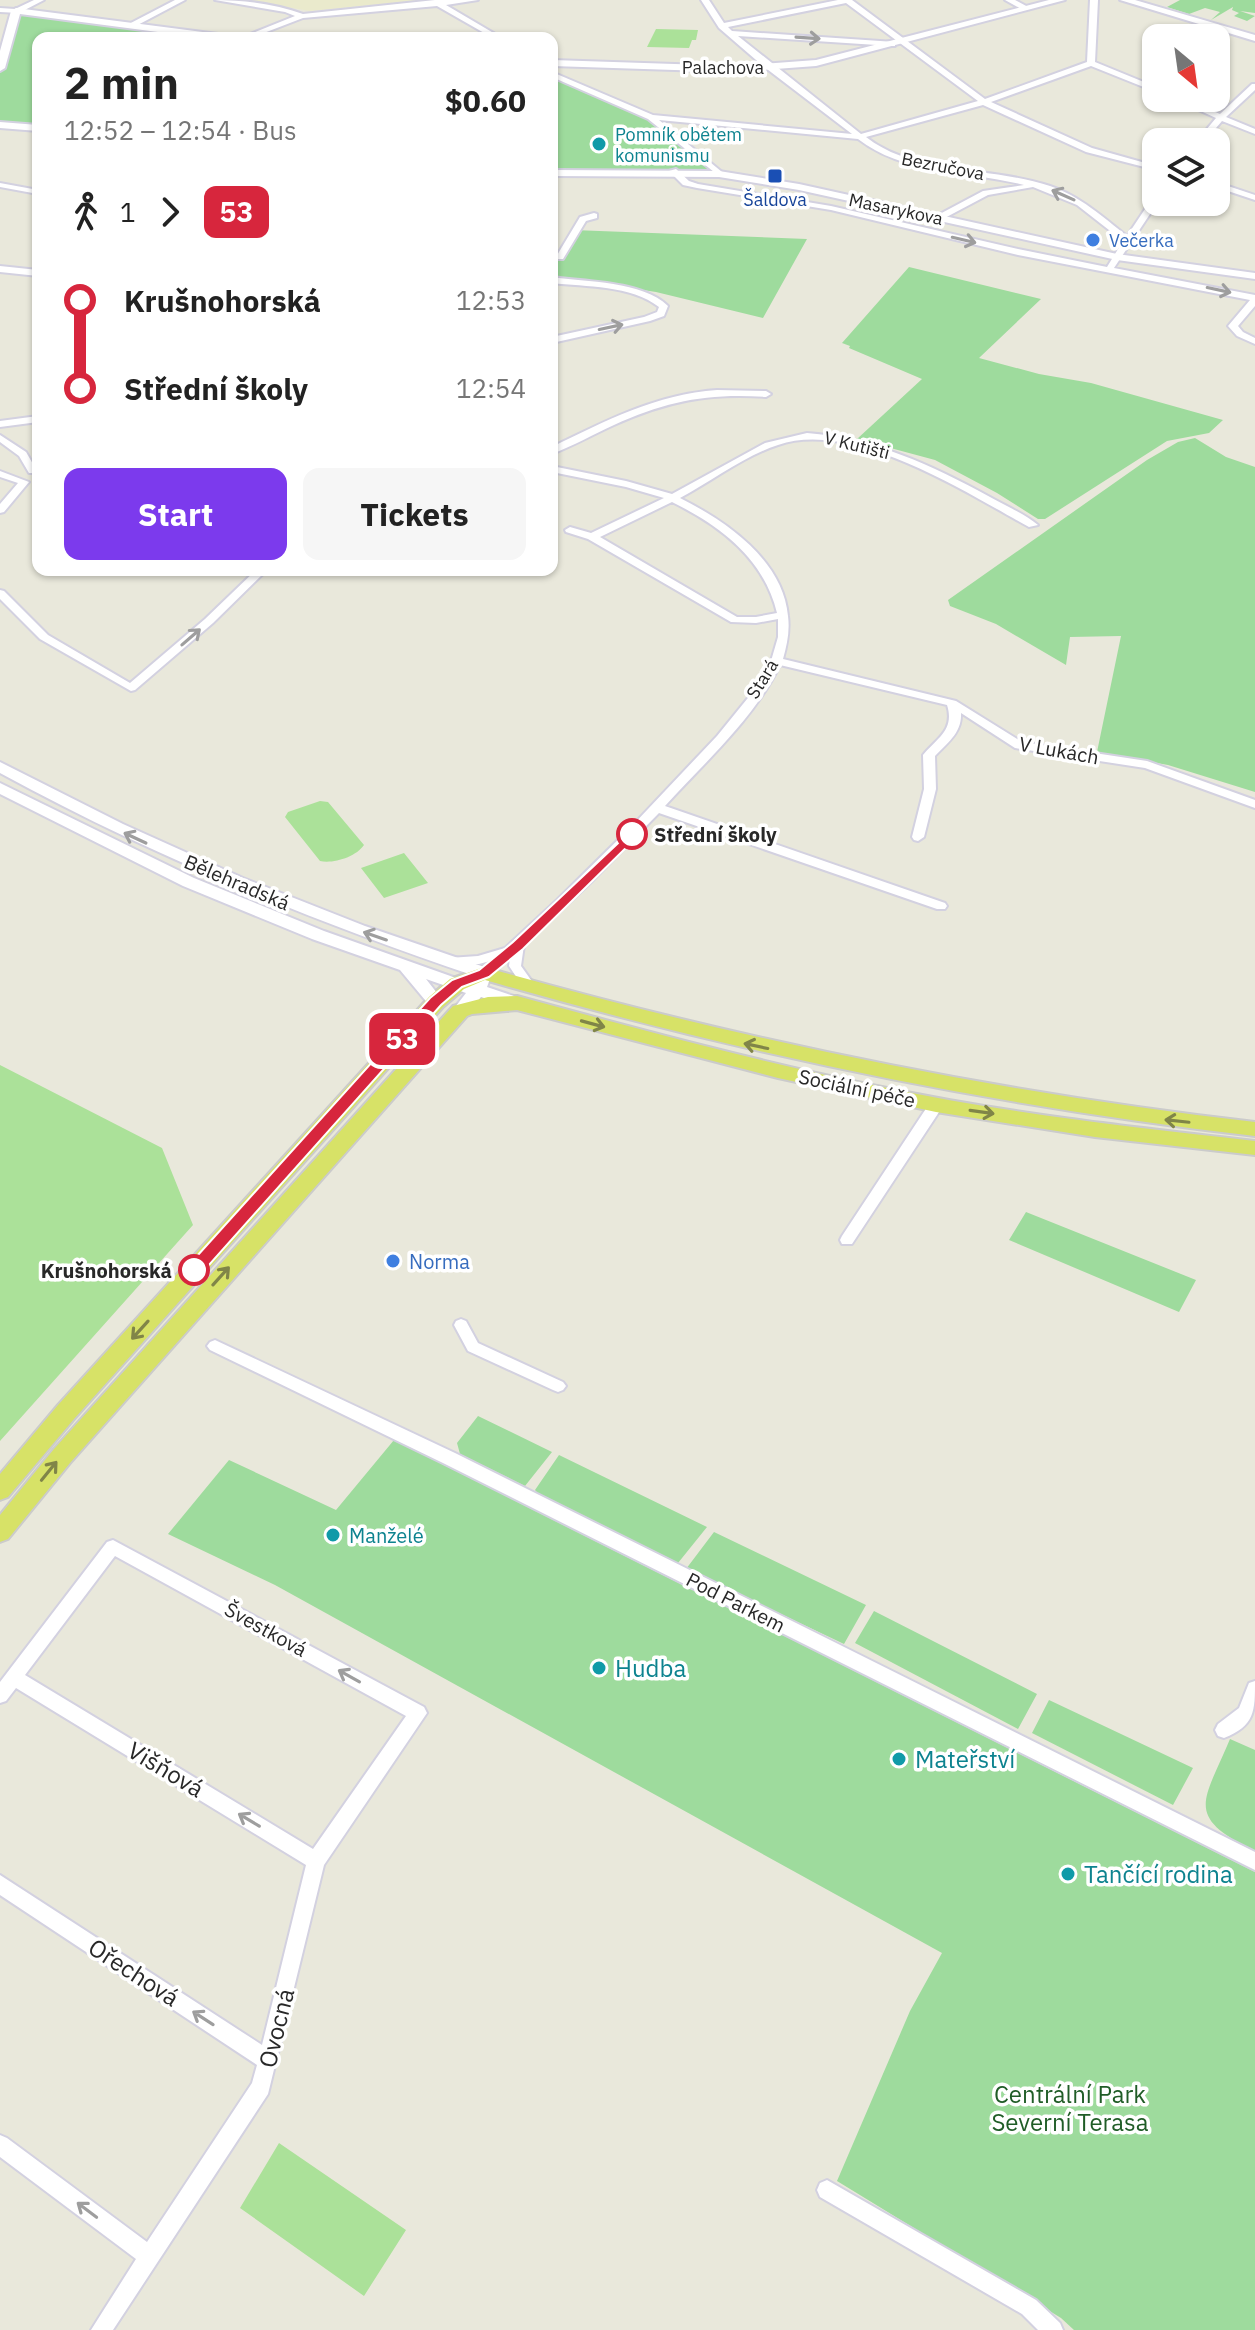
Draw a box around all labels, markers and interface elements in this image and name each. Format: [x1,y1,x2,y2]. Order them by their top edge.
north arrow [1142,24,1230,112]
map controls [1142,24,1230,216]
one-way arrow [794,31,821,46]
text: 2 min [64,54,179,111]
street label: Palachova [682,56,765,79]
text: $0.60 [445,81,526,120]
text: 12:52 – 12:54 · Bus [64,113,297,147]
place label: Pomník obětem komunismu [615,123,742,167]
button: layers [1142,128,1230,216]
marker: Pomník obětem komunismu [590,135,608,153]
street label: Bezručova [900,147,987,185]
marker: Šaldova [766,167,784,185]
place label: Šaldova [743,187,807,211]
one-way arrow [1052,187,1076,202]
street label: Masarykova [847,188,946,230]
icon: walk [64,190,108,234]
icon: forward [148,190,192,234]
text: 53 [220,193,253,230]
text: 1 [120,195,136,229]
place label: Večerka [1109,229,1174,252]
marker: Večerka [1084,231,1102,249]
one-way arrow [951,233,977,248]
text: Krušnohorská [124,281,321,320]
text: 12:53 [456,283,526,317]
one-way arrow [1206,283,1232,298]
one-way arrow [597,319,623,334]
text: Střední školy [124,369,308,408]
text: 12:54 [456,371,526,405]
street label: V Kutišti [822,426,892,464]
button: Start [64,468,287,560]
button: Tickets [303,468,526,560]
one-way arrow [180,628,200,646]
street label: Stará [741,655,783,703]
street label: V Lukách [1017,730,1101,770]
marker: Střední školy [617,819,647,849]
place label: Střední školy [654,821,777,848]
one-way arrow [123,829,147,844]
street label: Bělehradská [180,848,294,916]
one-way arrow [363,928,388,943]
line badge: 53 [366,1013,438,1065]
one-way arrow [579,1017,605,1032]
text: 53 [385,1020,419,1057]
one-way arrow [744,1038,770,1053]
street label: Sociální péče [796,1062,918,1114]
one-way arrow [969,1105,995,1120]
one-way arrow [1164,1114,1191,1129]
place label: Norma [409,1248,470,1275]
marker: Norma [384,1252,402,1270]
marker: Krušnohorská [179,1255,209,1285]
place label: Krušnohorská [41,1257,172,1284]
one-way arrow [212,1267,230,1287]
one-way arrow [131,1319,149,1339]
one-way arrow [41,1461,58,1482]
place label: Manželé [349,1522,424,1549]
marker: Manželé [324,1526,342,1544]
street label: Pod Parkem [682,1565,790,1639]
street label: Švestková [220,1595,312,1663]
place label: Hudba [615,1652,686,1684]
marker: Hudba [590,1659,608,1677]
one-way arrow [338,1667,362,1683]
street label: Višňová [122,1734,210,1804]
place label: Mateřství [915,1743,1015,1775]
marker: Mateřství [890,1750,908,1768]
one-way arrow [238,1812,261,1828]
place label: Tančící rodina [1084,1858,1233,1890]
marker: Tančící rodina [1059,1865,1077,1883]
street label: Ořechová [82,1931,186,2013]
street label: Ovocná [251,1985,301,2071]
one-way arrow [193,2010,215,2026]
park label: Centrální Park Severní Terasa [991,2078,1149,2138]
one-way arrow [77,2202,98,2219]

